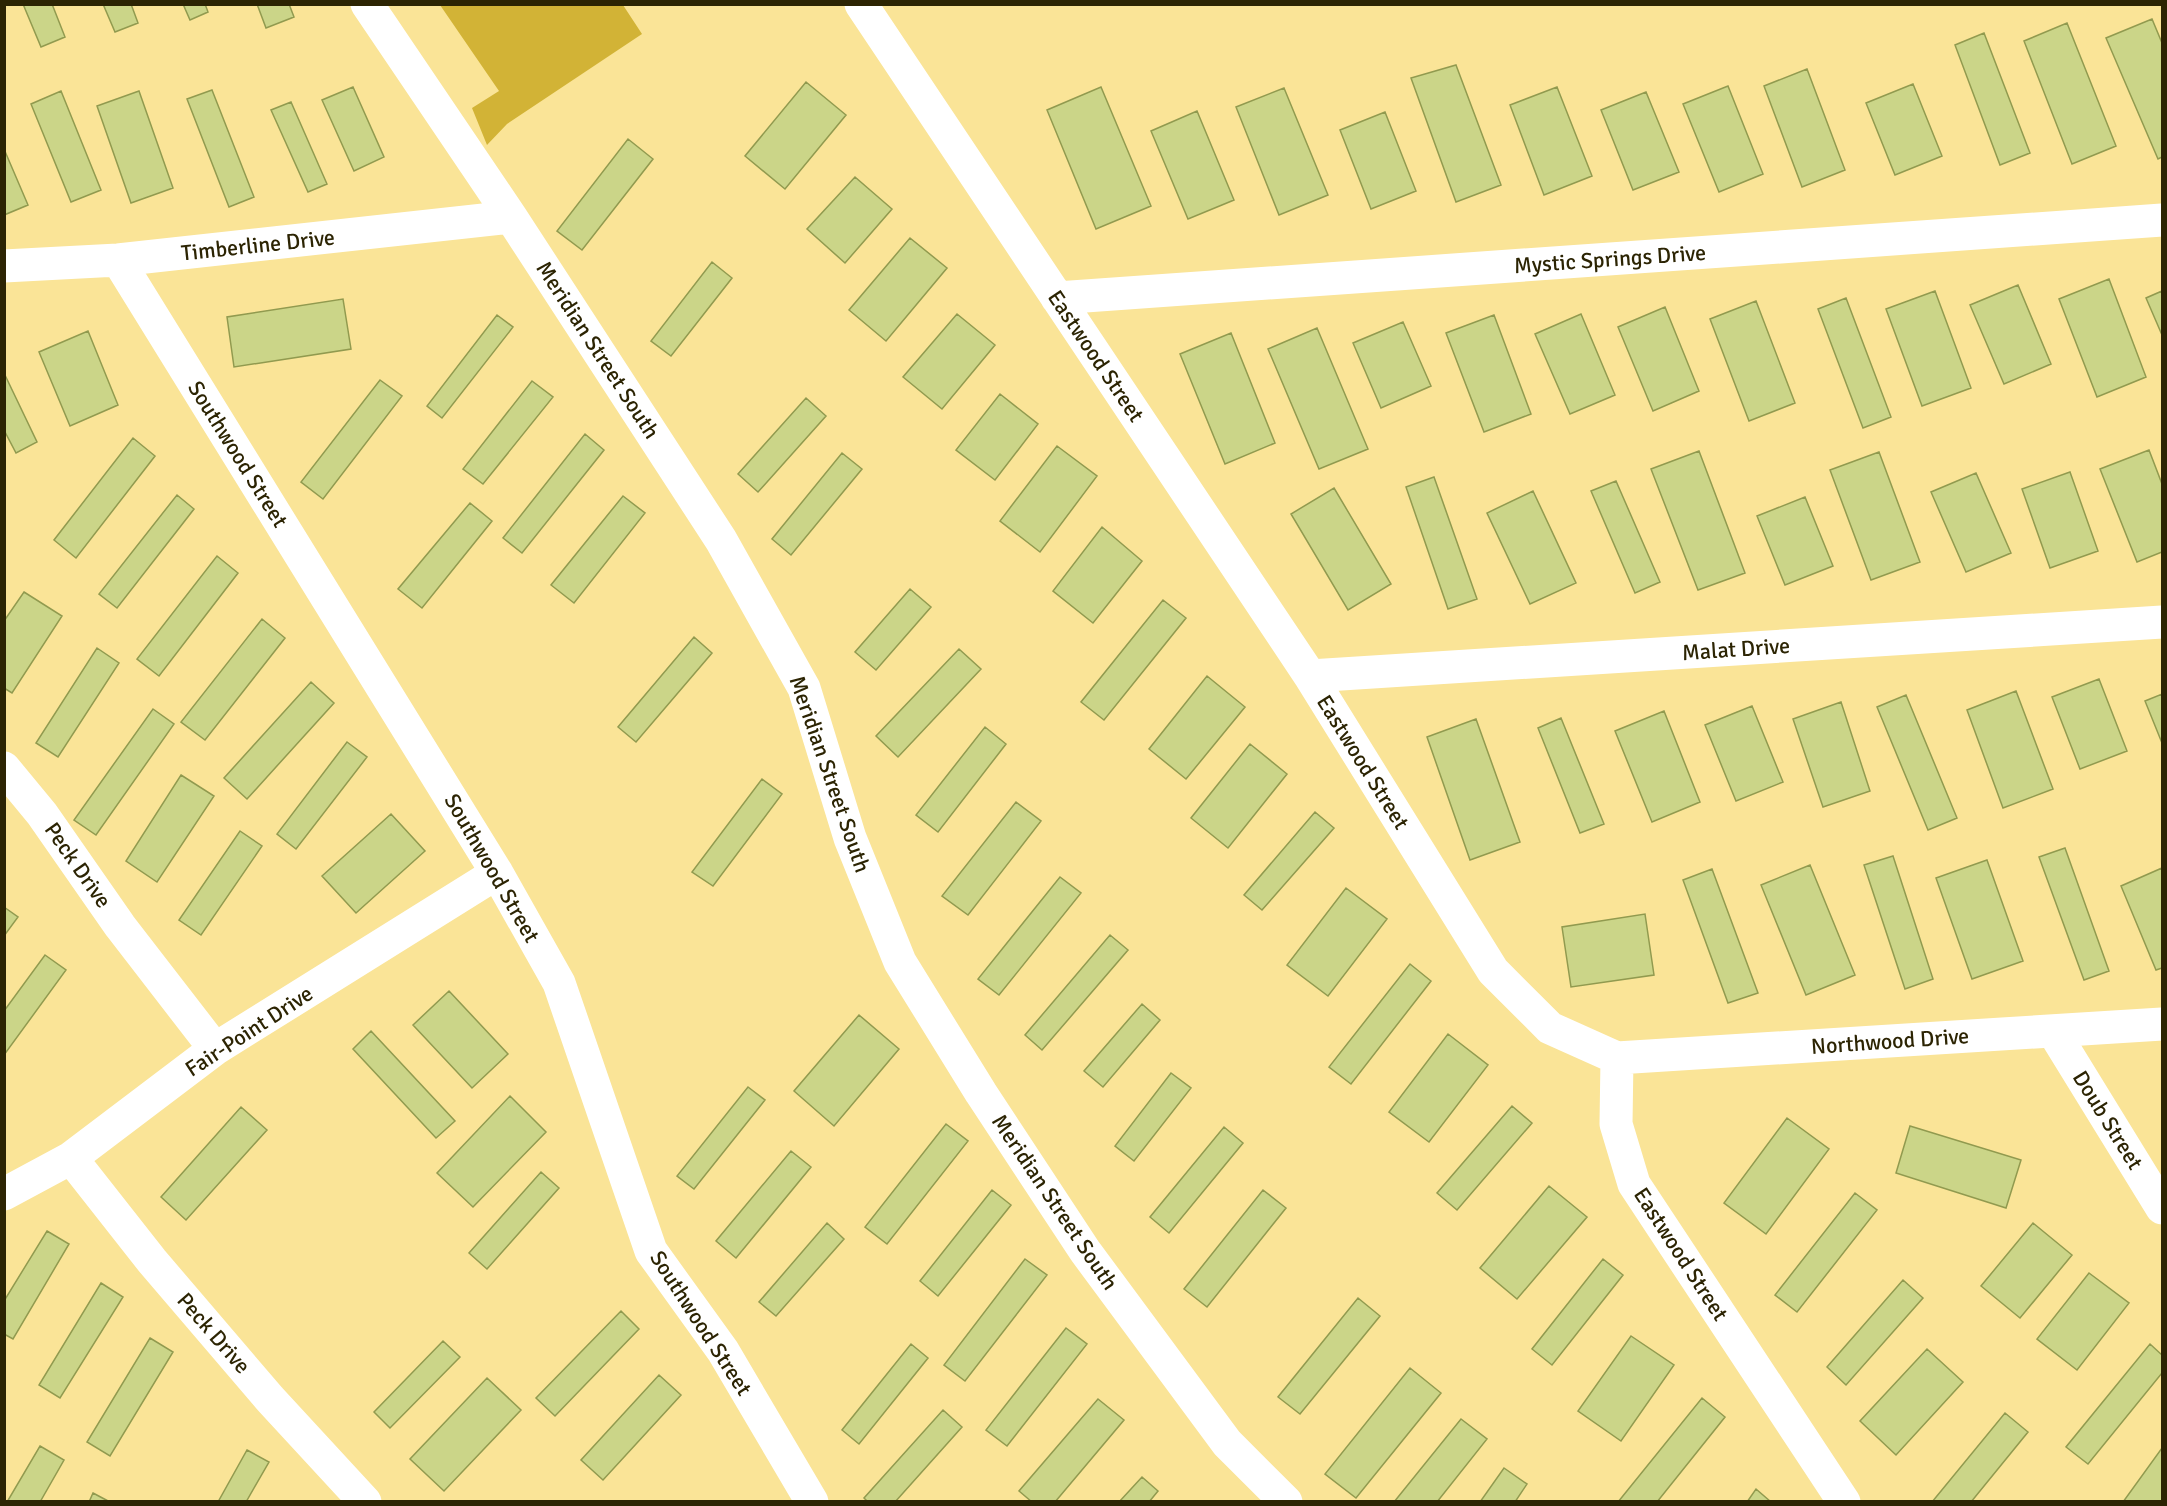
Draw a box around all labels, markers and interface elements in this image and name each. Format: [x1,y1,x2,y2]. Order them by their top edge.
street label: Timberline Drive [180,224,336,266]
street label: Mystic Springs Drive [1513,239,1707,279]
street label: Meridian Street South [530,256,666,444]
street label: Eastwood Street [1042,285,1150,427]
street label: Southwood Street [182,376,294,532]
street label: Malat Drive [1681,632,1791,666]
street label: Meridian Street South [784,672,876,876]
street label: Eastwood Street [1311,690,1415,834]
street label: Southwood Street [438,789,546,947]
street label: Peck Drive [39,817,117,913]
street label: Fair-Point Drive [180,980,318,1082]
street label: Northwood Drive [1810,1022,1970,1060]
street label: Doub Street [2067,1066,2149,1175]
street label: Meridian Street South [986,1109,1124,1295]
street label: Eastwood Street [1628,1182,1734,1326]
street label: Southwood Street [644,1245,758,1401]
street label: Peck Drive [172,1287,256,1379]

